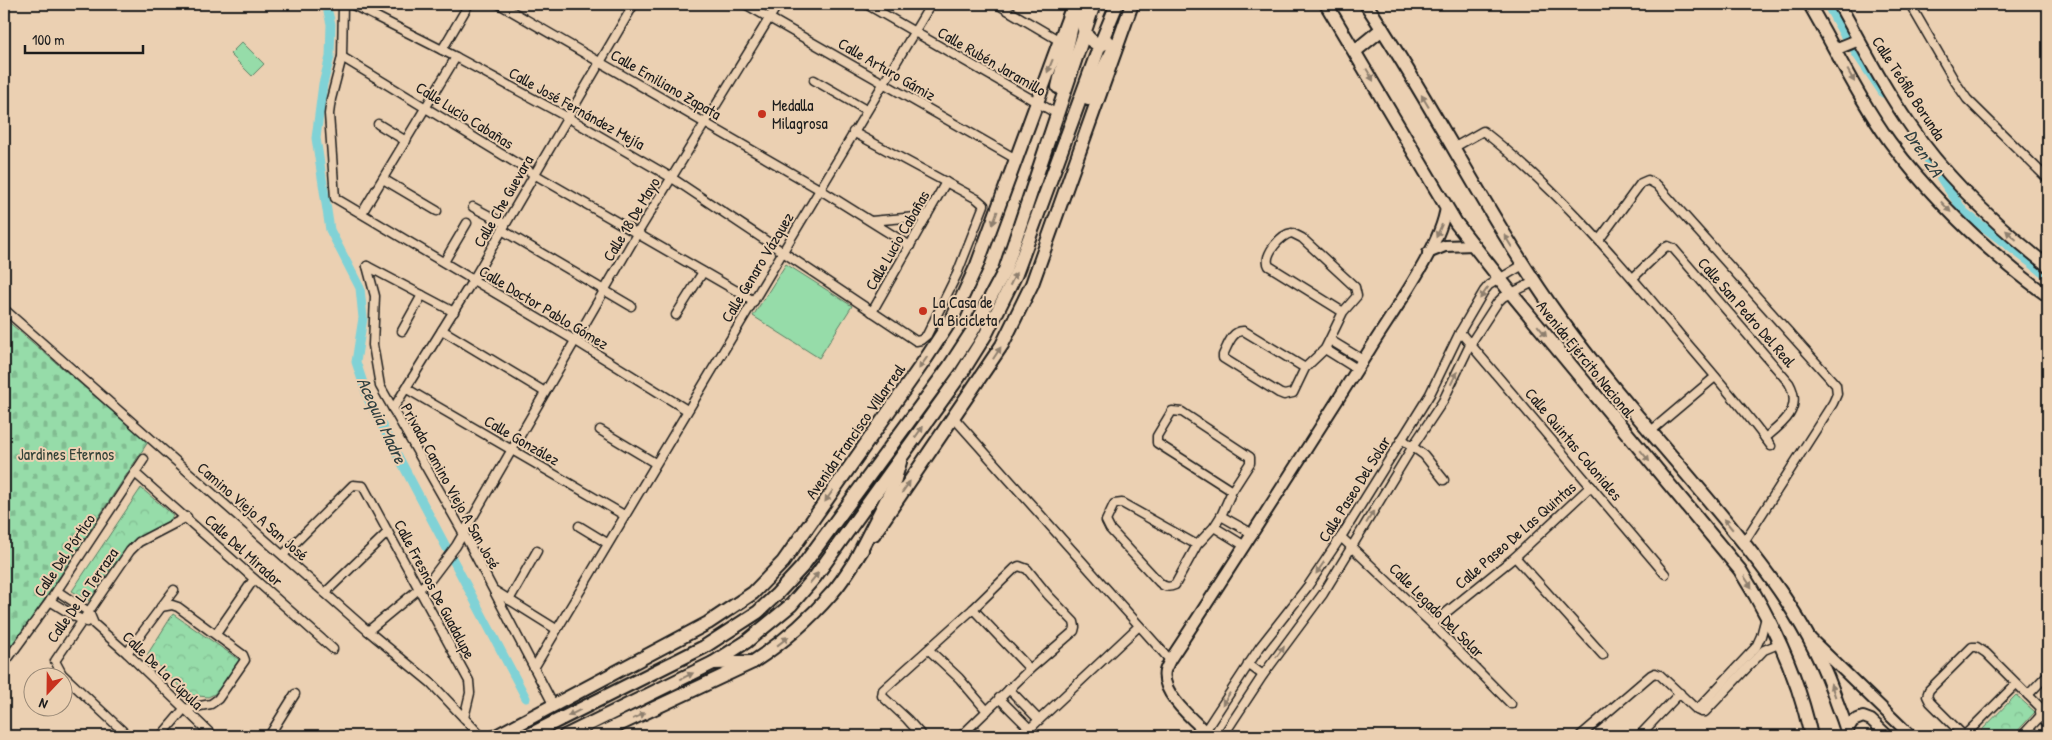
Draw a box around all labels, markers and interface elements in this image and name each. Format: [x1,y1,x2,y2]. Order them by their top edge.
street label: Calle Rubén Jaramillo [934,21,1051,101]
scale bar [25,22,142,54]
text: 100 m [32,29,65,50]
street label: Calle Arturo Gámiz [834,32,940,106]
street label: Calle Teófilo Borunda [1867,32,1951,144]
street label: Calle Emiliano Zapata [607,43,725,125]
one-way arrow [1046,59,1054,73]
street label: Calle José Fernández Mejía [505,61,649,155]
one-way arrow [1365,69,1374,82]
one-way arrow [1846,70,1855,83]
street label: Calle Lucio Cabañas [412,76,518,154]
place label: Medalla Milagrosa [772,94,828,134]
one-way arrow [1421,94,1430,108]
marker: Medalla Milagrosa [756,108,768,120]
water label: Dren 2A [1899,124,1950,183]
street label: Calle Che Guevara [468,151,538,251]
street label: Calle 18 De Mayo [597,172,665,265]
street label: Calle Lucio Cabañas [860,186,934,294]
one-way arrow [1940,201,1952,213]
street label: Calle Genaro Vázquez [715,208,799,326]
one-way arrow [991,211,998,226]
one-way arrow [1435,224,1443,238]
one-way arrow [2005,229,2017,241]
one-way arrow [1503,234,1512,248]
street label: Calle San Pedro Del Real [1693,252,1801,372]
street label: Calle Doctor Pablo Gómez [475,260,613,354]
one-way arrow [1010,272,1018,286]
one-way arrow [1479,286,1489,300]
place label: La Casa de la Bicicleta [933,291,997,331]
street label: Avenida Ejército Nacional [1532,296,1641,423]
marker: La Casa de la Bicicleta [917,305,929,317]
one-way arrow [1536,324,1547,337]
one-way arrow [993,346,1002,360]
one-way arrow [918,356,928,370]
street label: Avenida Francisco Villarreal [800,358,910,503]
one-way arrow [1450,371,1458,385]
water label: Acequia Madre [351,373,413,468]
street label: Calle Quintas Coloniales [1520,383,1628,505]
street label: Privada Camino Viejo A San José [396,399,506,574]
street label: Calle González [480,409,564,471]
one-way arrow [914,426,925,439]
street label: Calle Paseo Del Solar [1313,432,1395,546]
park label: Jardines Eternos [18,443,114,465]
one-way arrow [1640,450,1651,463]
street label: Camino Viejo A San José [193,457,314,566]
street label: Calle Paseo De Las Quintas [1450,476,1580,594]
one-way arrow [901,481,911,494]
one-way arrow [824,490,834,503]
street label: Calle Del Pórtico [28,509,100,601]
street label: Calle Del Mirador [200,509,288,591]
one-way arrow [1365,511,1374,524]
street label: Calle Fresnos De Guadalupe [389,516,481,663]
one-way arrow [1723,518,1734,531]
street label: Calle De La Terraza [41,543,123,647]
street label: Calle Legado Del Solar [1385,558,1489,662]
one-way arrow [1315,561,1325,574]
one-way arrow [809,572,820,585]
one-way arrow [1743,576,1752,589]
street label: Calle De La Cúpula [118,626,208,714]
one-way arrow [776,636,790,646]
one-way arrow [1274,646,1285,659]
north arrow [22,668,72,718]
one-way arrow [680,672,694,680]
one-way arrow [1829,682,1837,697]
one-way arrow [1221,693,1230,706]
text: N [35,694,50,715]
one-way arrow [567,709,581,717]
one-way arrow [632,711,646,719]

